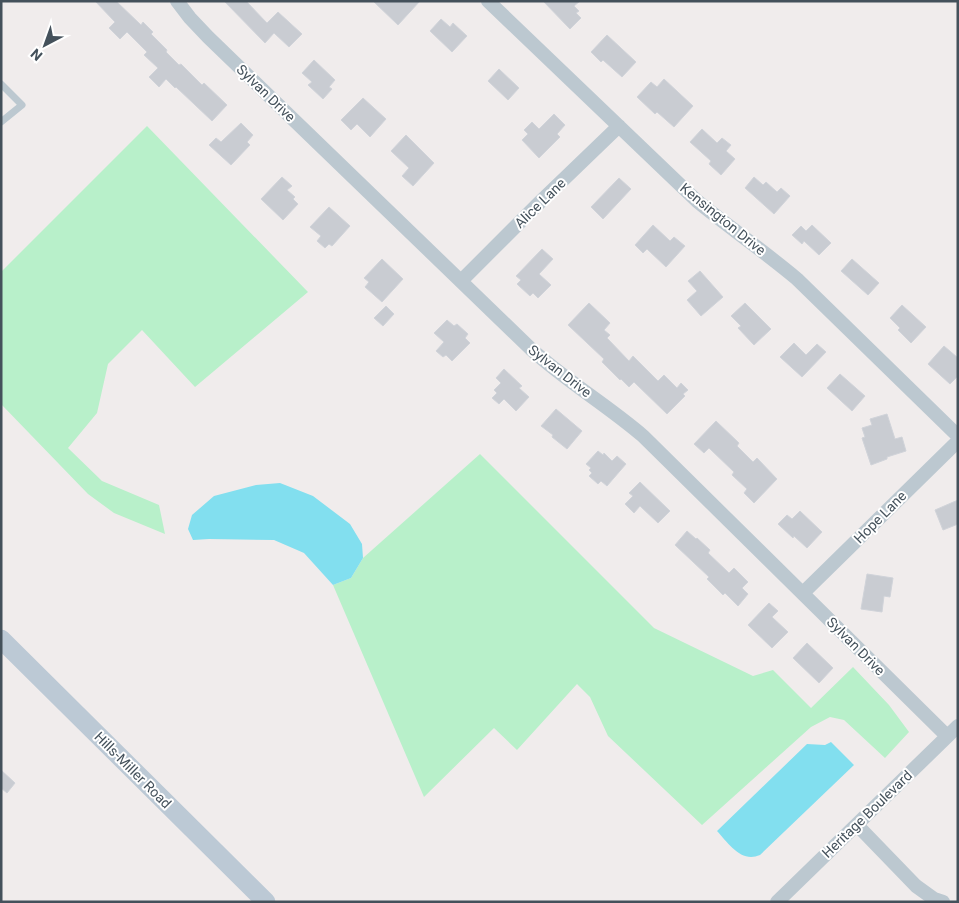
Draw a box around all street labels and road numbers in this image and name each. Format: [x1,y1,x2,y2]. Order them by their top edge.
street label: Sylvan Drive [233,61,299,125]
street label: Alice Lane [511,175,569,231]
street label: Kensington Drive [677,180,769,258]
street label: Sylvan Drive [525,342,595,400]
street label: Hope Lane [851,488,909,546]
street label: Sylvan Drive [824,614,888,678]
street label: Hills-Miller Road [91,728,175,812]
street label: Heritage Boulevard [819,767,915,861]

